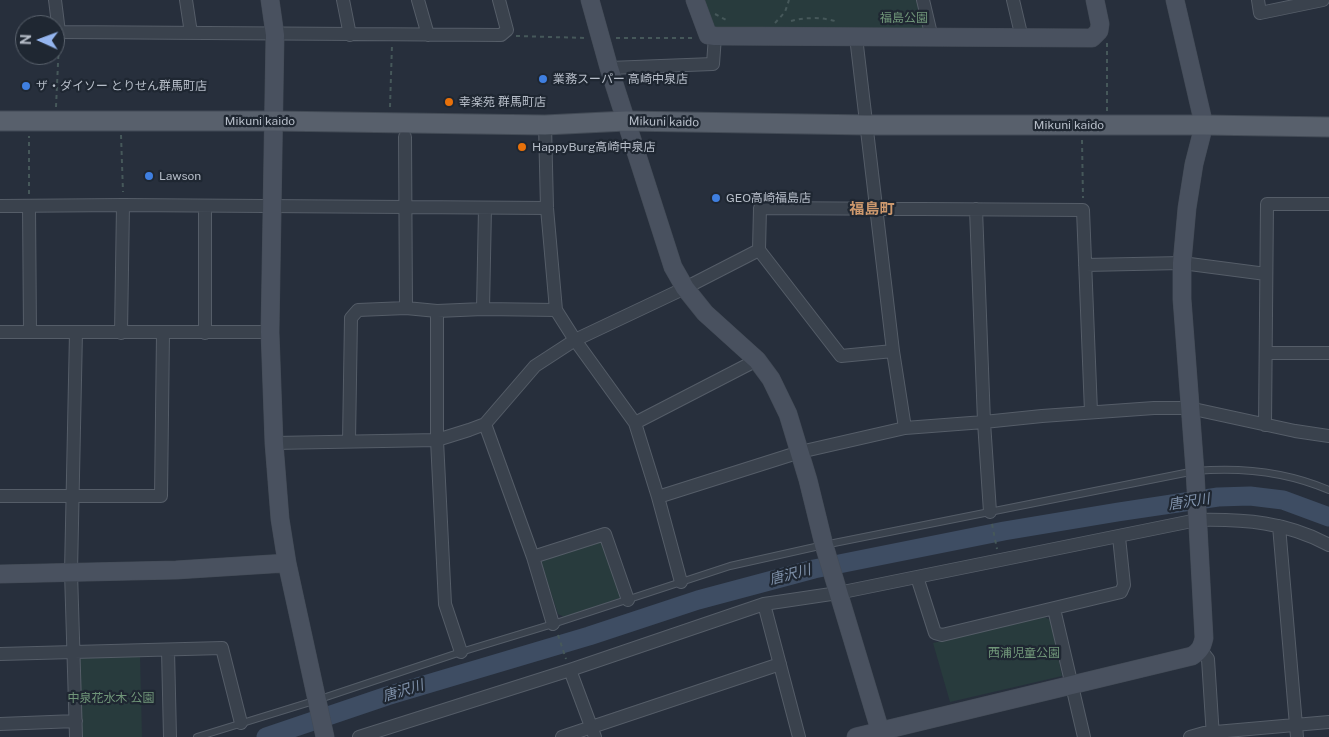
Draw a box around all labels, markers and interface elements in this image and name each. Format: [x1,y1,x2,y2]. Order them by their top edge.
park label: 福島公園 [880,11,928,25]
north arrow [15,15,65,65]
text: N [18,34,34,45]
place label: 業務スーパー 高崎中泉店 [553,72,688,86]
marker: 業務スーパー 高崎中泉店 [537,73,549,85]
place label: ザ・ダイソー とりせん群馬町店 [36,79,207,93]
marker: ザ・ダイソー とりせん群馬町店 [20,80,32,92]
place label: 幸楽苑 群馬町店 [459,95,546,109]
marker: 幸楽苑 群馬町店 [443,96,455,108]
street label: Mikuni kaido [225,114,295,128]
street label: Mikuni kaido [629,114,699,130]
street label: Mikuni kaido [1034,118,1104,132]
place label: HappyBurg高崎中泉店 [532,140,655,154]
marker: HappyBurg高崎中泉店 [516,141,528,153]
place label: Lawson [159,169,201,183]
marker: Lawson [143,170,155,182]
place label: GEO高崎福島店 [726,191,811,205]
marker: GEO高崎福島店 [710,192,722,204]
district label: 福島町 [850,200,894,218]
water label: 唐沢川 [1167,490,1211,514]
water label: 唐沢川 [768,561,812,589]
park label: 西浦児童公園 [988,646,1060,660]
water label: 唐沢川 [380,677,426,705]
park label: 中泉花水木 公園 [68,691,154,705]

